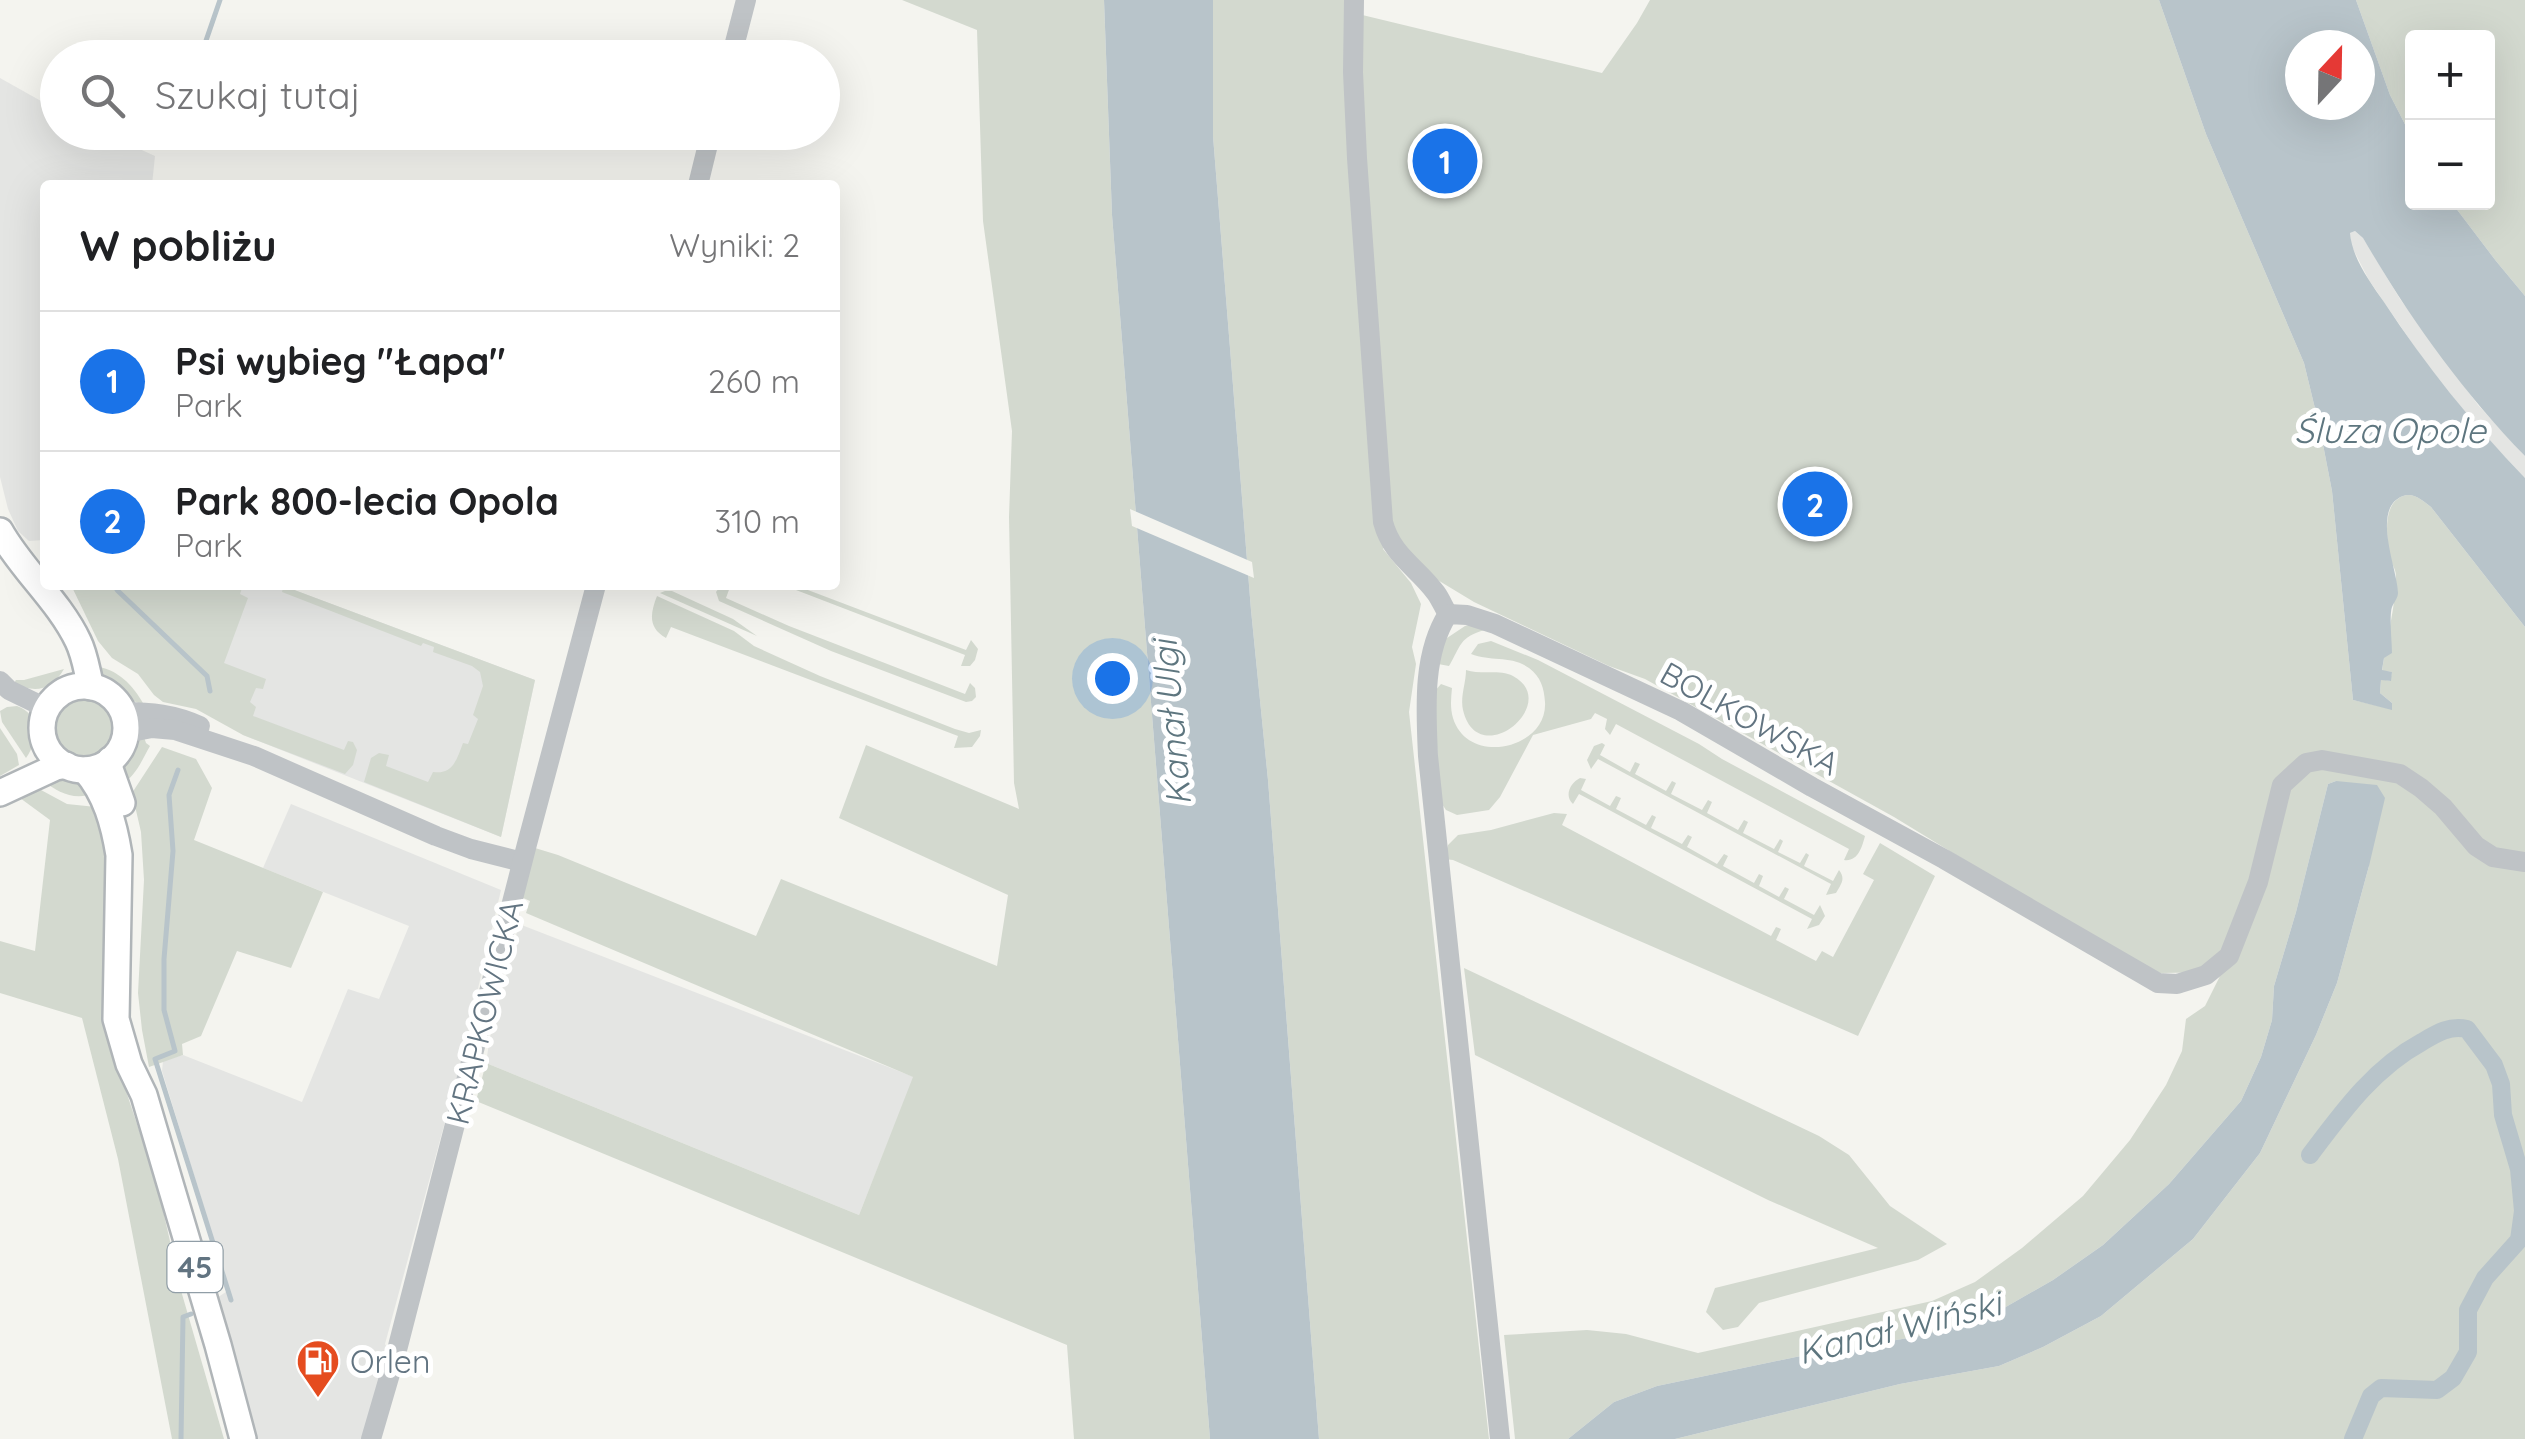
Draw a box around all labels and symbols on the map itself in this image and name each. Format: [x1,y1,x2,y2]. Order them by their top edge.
north arrow [2285,30,2375,120]
pin: 1 [1412,124,1478,198]
water label: Śluza Opole [2294,408,2487,452]
pin: 2 [1782,466,1848,542]
water label: Kanał Ulgi [1142,635,1200,808]
street label: BOLKOWSKA [1654,652,1846,784]
your location [1087,653,1138,704]
street label: KRAPKOWICKA [437,896,531,1128]
road number: 45 [168,1242,222,1292]
water label: Kanał Wiński [1793,1280,2009,1374]
fuel station icon: Orlen [295,1338,341,1399]
place label: Orlen [350,1341,430,1381]

